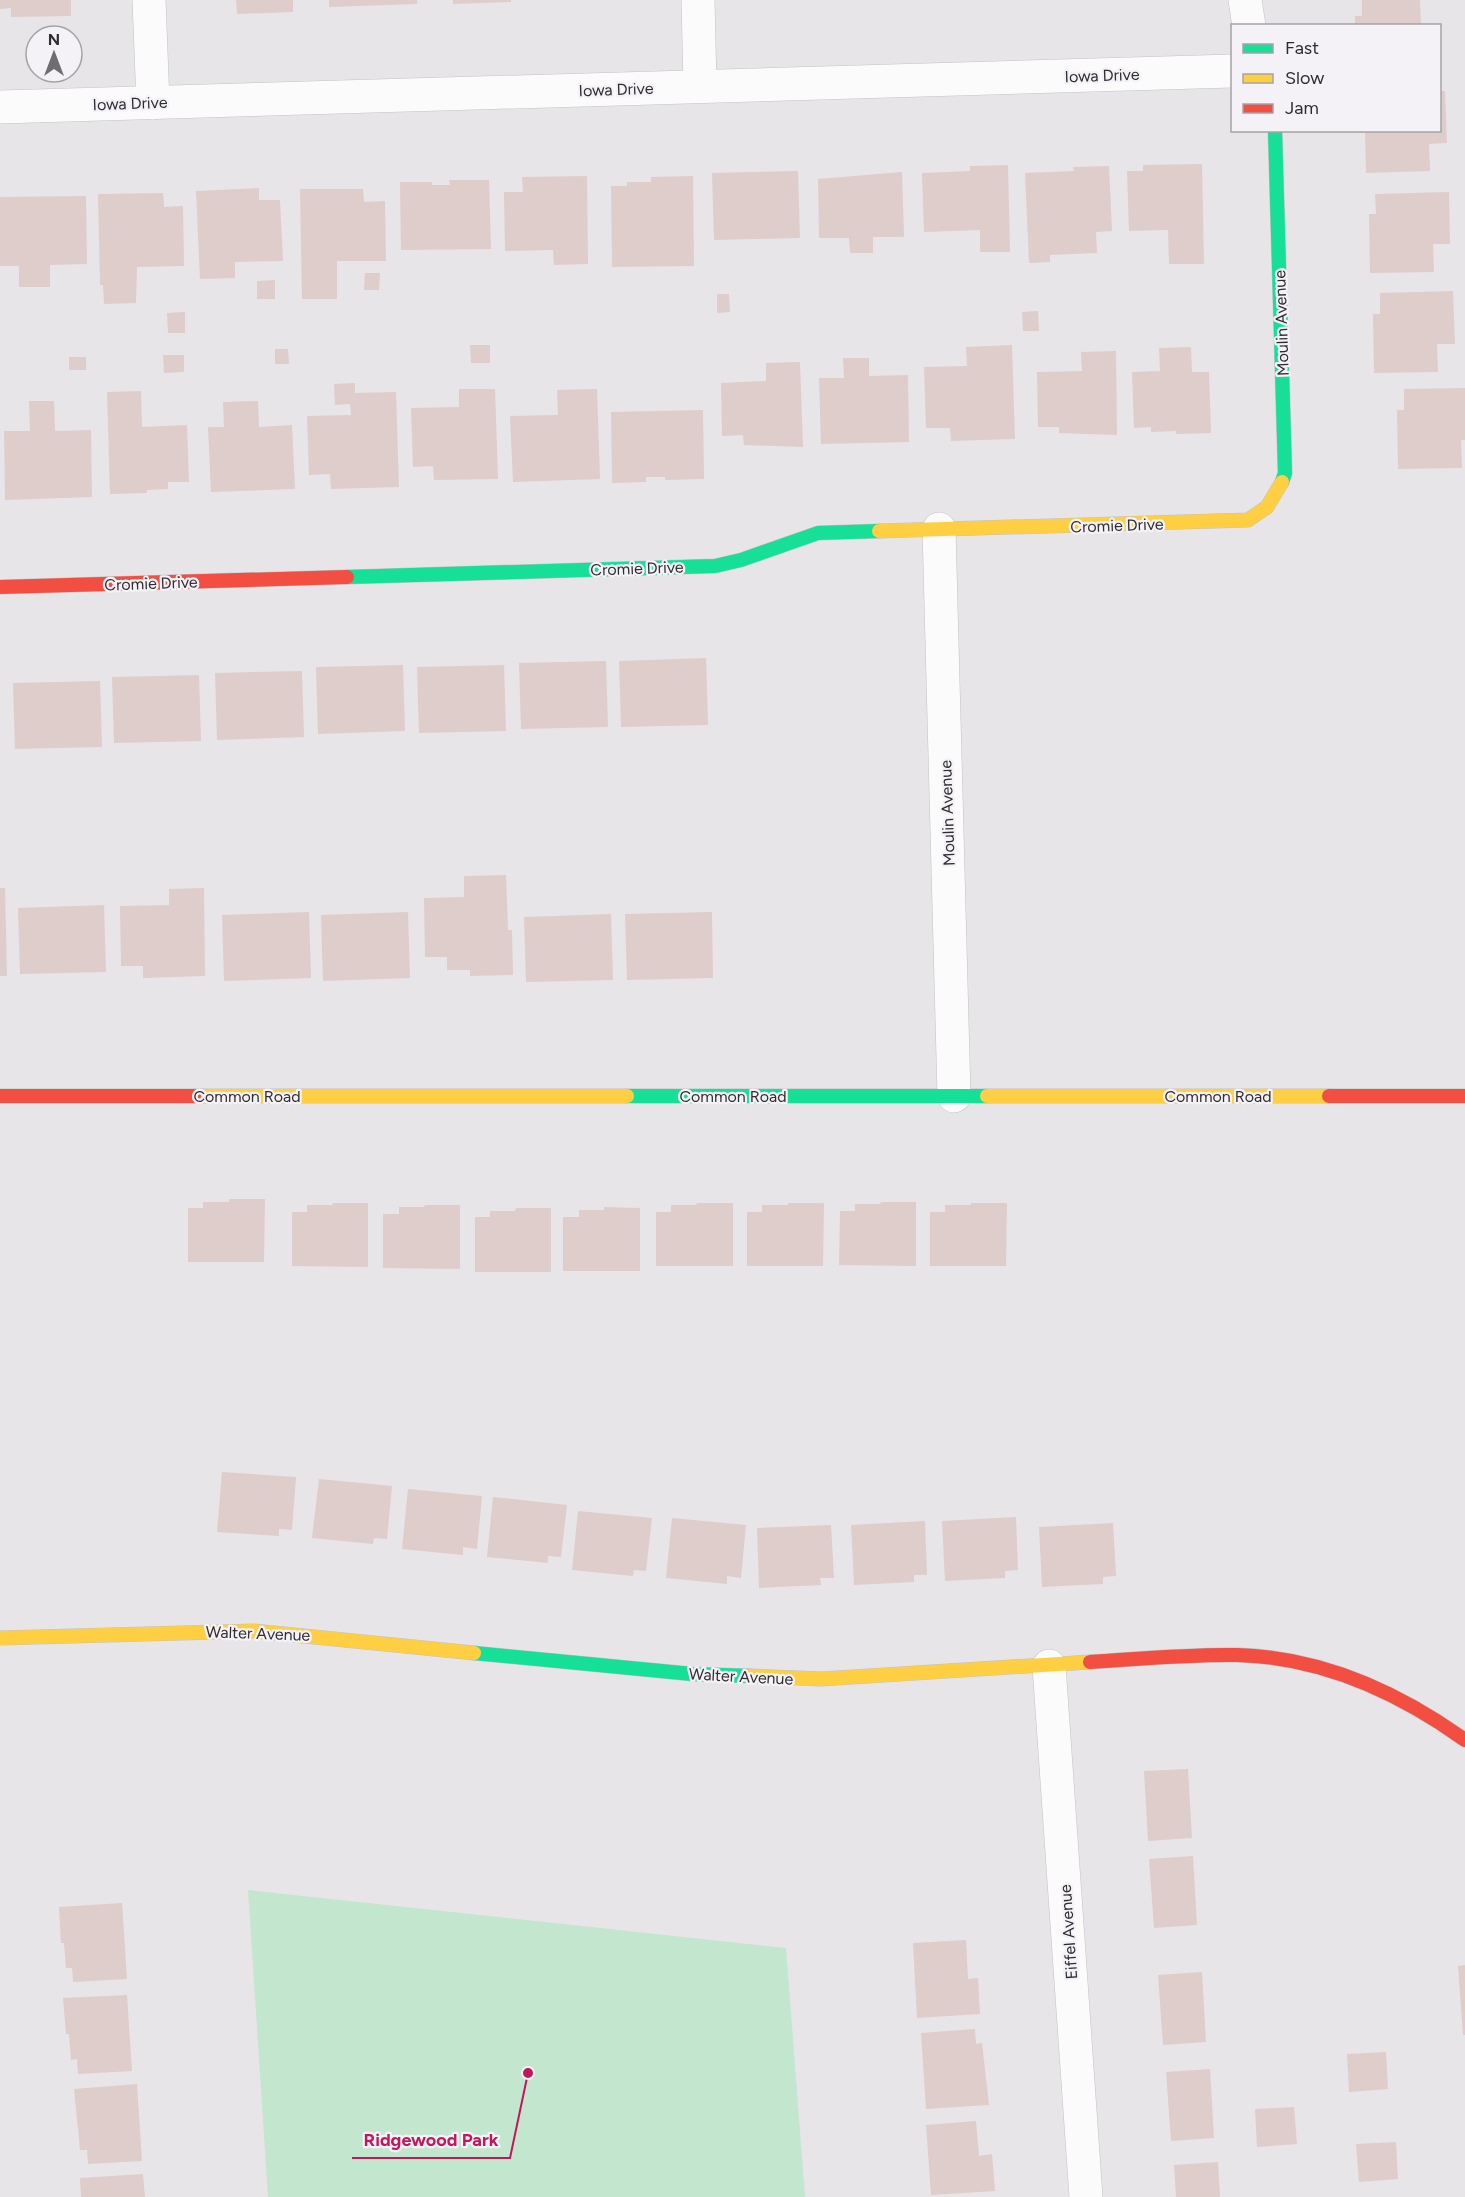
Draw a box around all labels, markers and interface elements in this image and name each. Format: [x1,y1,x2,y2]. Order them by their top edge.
north arrow [24,24,84,84]
legend [1231,24,1441,132]
text: N [48,30,60,49]
text: Fast [1285,37,1319,59]
street label: Iowa Drive [1064,65,1140,86]
text: Slow [1285,67,1324,89]
street label: Iowa Drive [578,79,654,100]
street label: Iowa Drive [92,93,168,114]
text: Jam [1285,97,1319,119]
street label: Moulin Avenue [1270,269,1293,376]
street label: Cromie Drive [1070,514,1164,537]
street label: Cromie Drive [590,557,684,580]
street label: Cromie Drive [104,572,198,595]
street label: Moulin Avenue [936,759,959,866]
street label: Common Road [193,1087,301,1106]
street label: Common Road [679,1087,787,1106]
street label: Common Road [1164,1087,1272,1106]
street label: Walter Avenue [205,1622,311,1645]
street label: Walter Avenue [688,1664,794,1689]
street label: Eiffel Avenue [1056,1884,1081,1980]
callout: Ridgewood Park [352,2122,510,2158]
text: Ridgewood Park [364,2129,499,2151]

